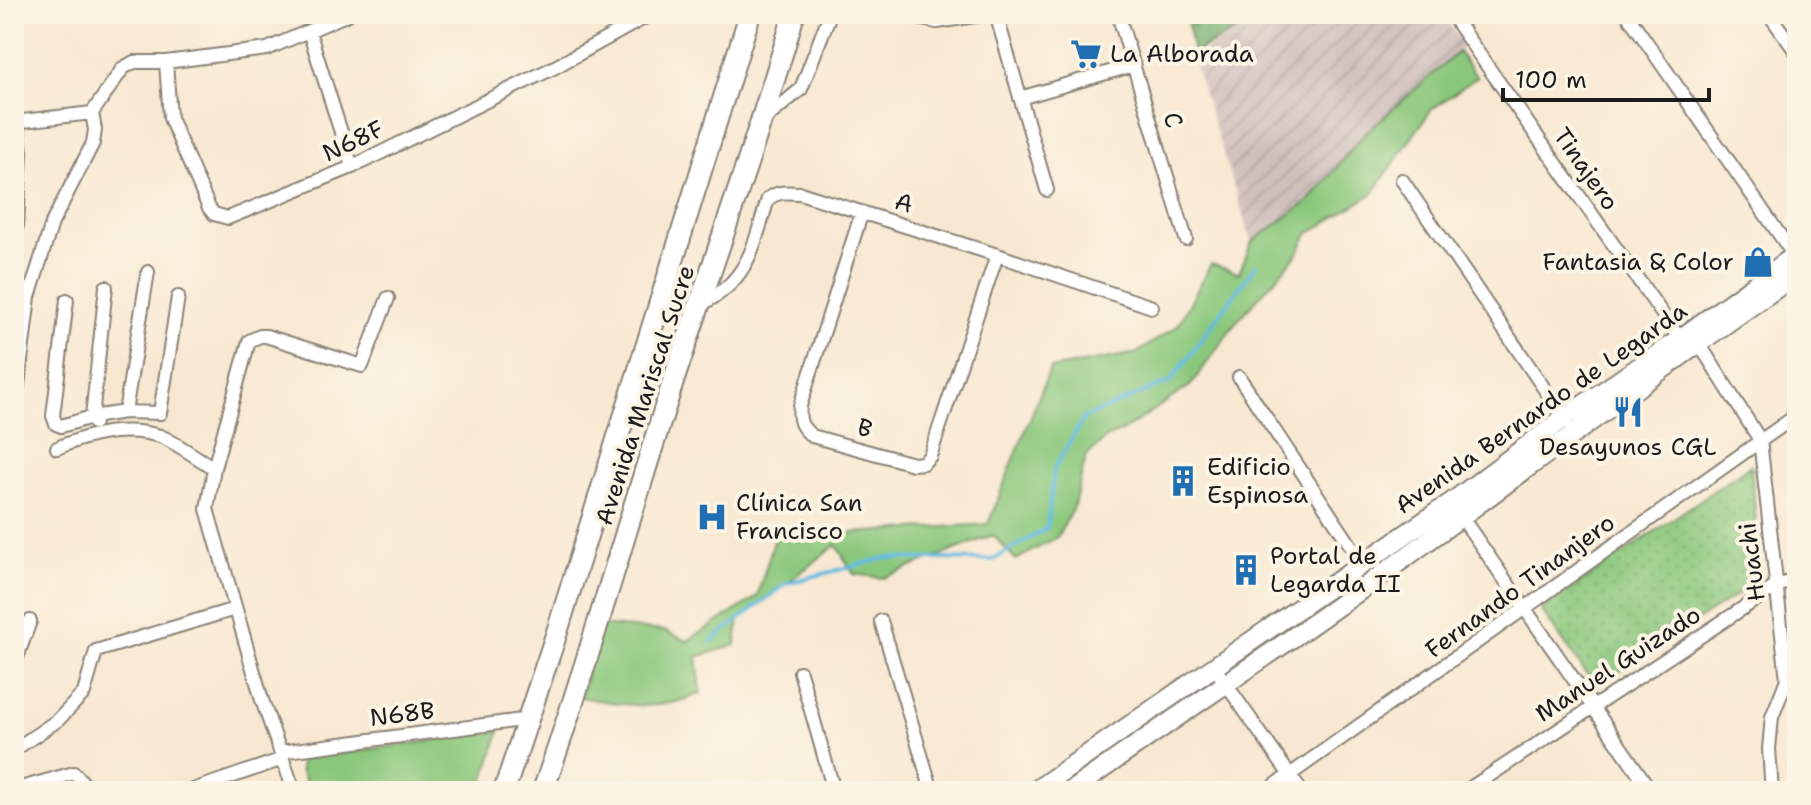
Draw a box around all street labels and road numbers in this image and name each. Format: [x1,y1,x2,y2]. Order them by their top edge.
street label: C [1156,108,1190,132]
street label: N68F [317,113,389,169]
street label: Tinajero [1546,121,1626,217]
street label: A [891,185,917,221]
street label: Avenida Mariscal Sucre [588,261,702,529]
street label: Avenida Bernardo de Legarda [1389,295,1693,521]
street label: B [854,411,876,445]
street label: Fernando Tinanjero [1419,506,1621,666]
street label: Huachi [1731,521,1773,603]
street label: Manuel Guizado [1529,599,1707,729]
street label: N68B [368,694,436,734]

